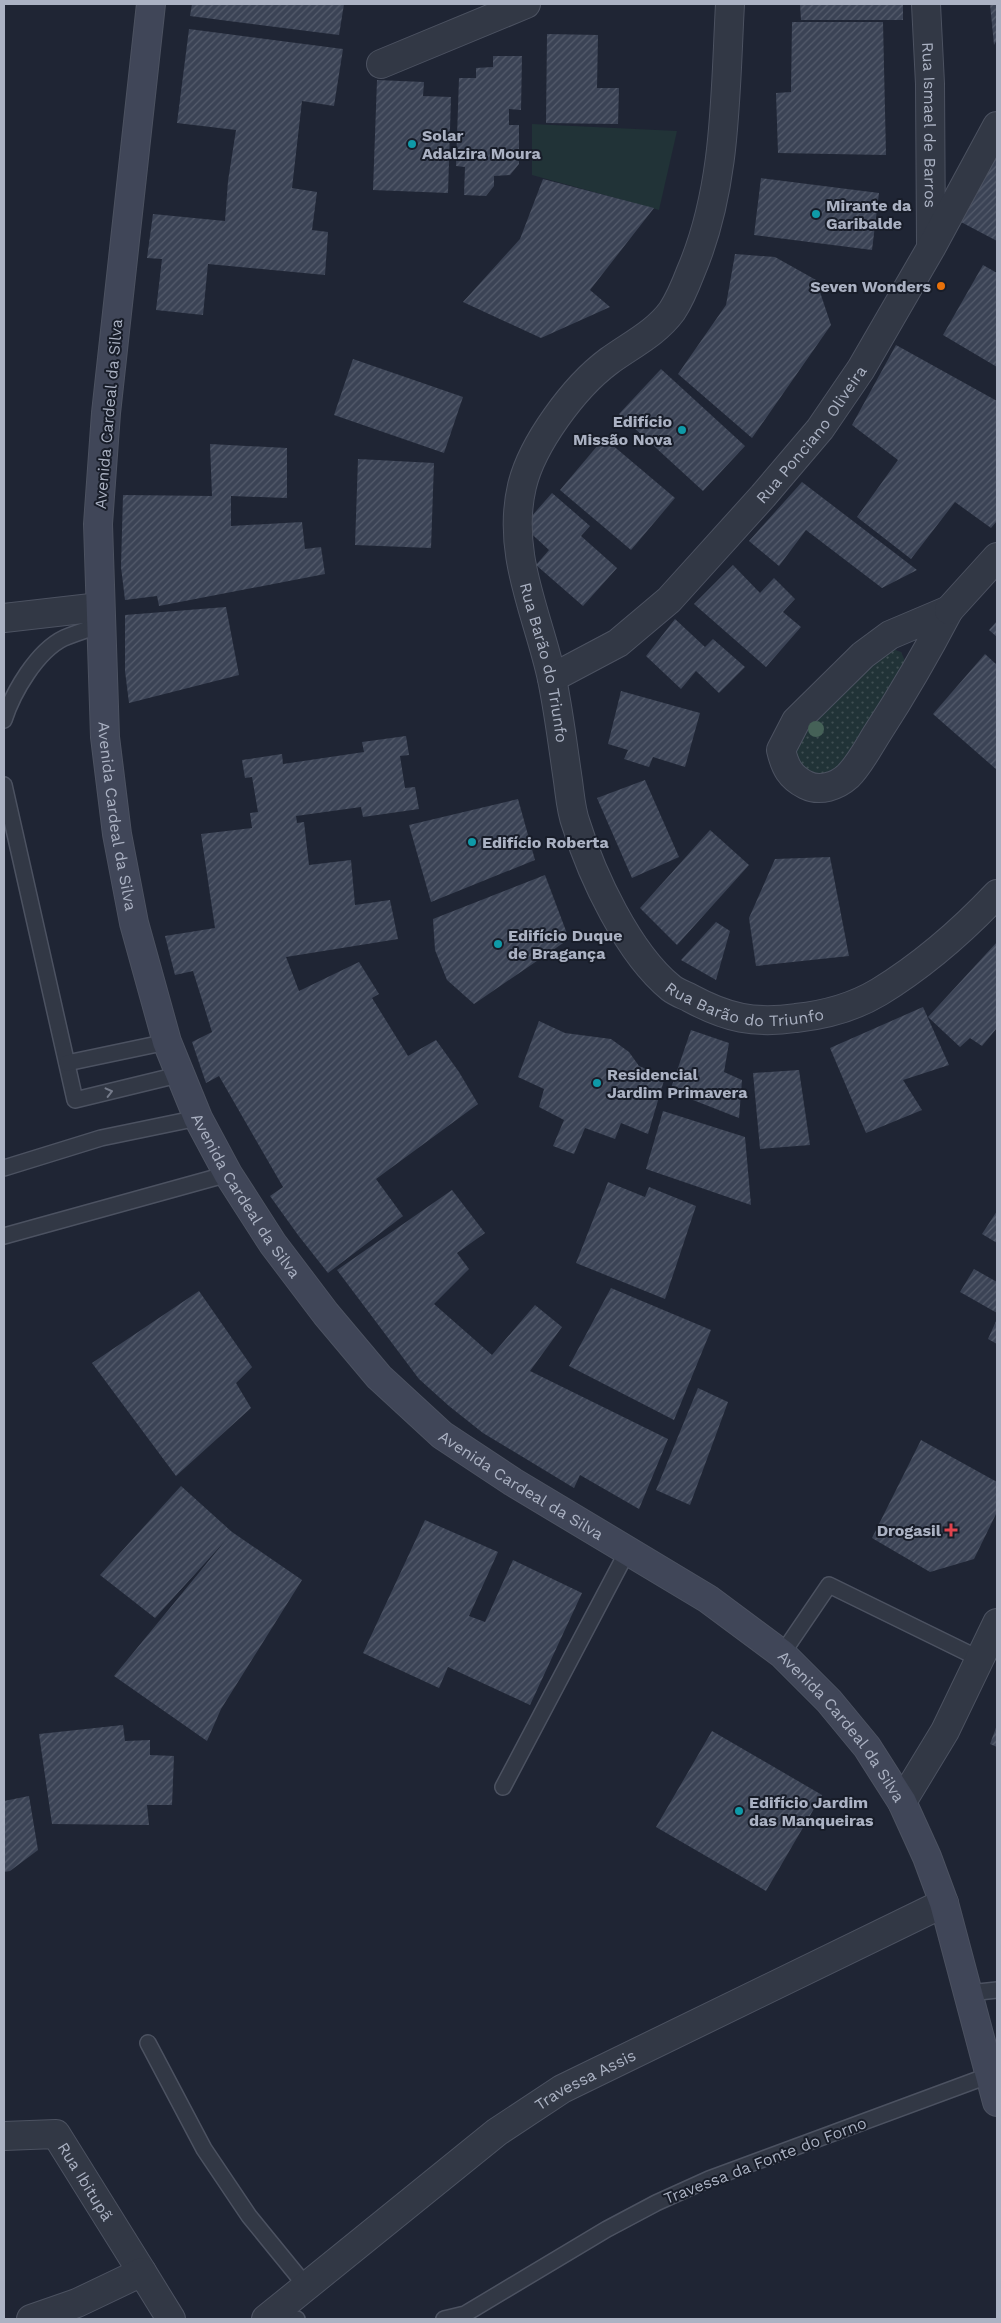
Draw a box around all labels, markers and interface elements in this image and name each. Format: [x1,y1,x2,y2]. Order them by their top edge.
street label: Rua Ismael de Barros [918,41,940,208]
place label: Solar Adalzira Moura [422,126,541,163]
marker: Solar Adalzira Moura [406,138,418,150]
place label: Mirante da Garibalde [826,196,912,233]
marker: Mirante da Garibalde [810,208,822,220]
place label: Seven Wonders [810,277,931,296]
marker: Seven Wonders [935,280,947,292]
street label: Avenida Cardeal da Silva [91,318,126,510]
street label: Rua Ponciano Oliveira [752,362,871,507]
place label: Edifício Missão Nova [573,412,673,449]
marker: Edifício Missão Nova [676,424,688,436]
street label: Rua Barão do Triunfo [516,581,571,744]
street label: Avenida Cardeal da Silva [95,721,140,912]
place label: Edifício Roberta [482,833,609,852]
marker: Edifício Roberta [466,836,478,848]
place label: Edifício Duque de Bragança [508,926,622,963]
marker: Edifício Duque de Bragança [492,938,504,950]
street label: Rua Barão do Triunfo [661,978,825,1030]
place label: Residencial Jardim Primavera [607,1065,748,1102]
marker: Residencial Jardim Primavera [591,1077,603,1089]
one-way arrow [105,1087,114,1098]
street label: Avenida Cardeal da Silva [187,1110,304,1282]
street label: Avenida Cardeal da Silva [435,1427,607,1544]
place label: Drogasil [877,1521,942,1540]
marker: Drogasil [945,1524,957,1536]
street label: Avenida Cardeal da Silva [774,1647,909,1806]
place label: Edifício Jardim das Manqueiras [749,1793,874,1830]
marker: Edifício Jardim das Manqueiras [733,1805,745,1817]
street label: Travessa Assis [531,2046,639,2114]
street label: Travessa da Fonte do Forno [661,2113,869,2208]
street label: Rua Ibitupã [54,2139,117,2225]

